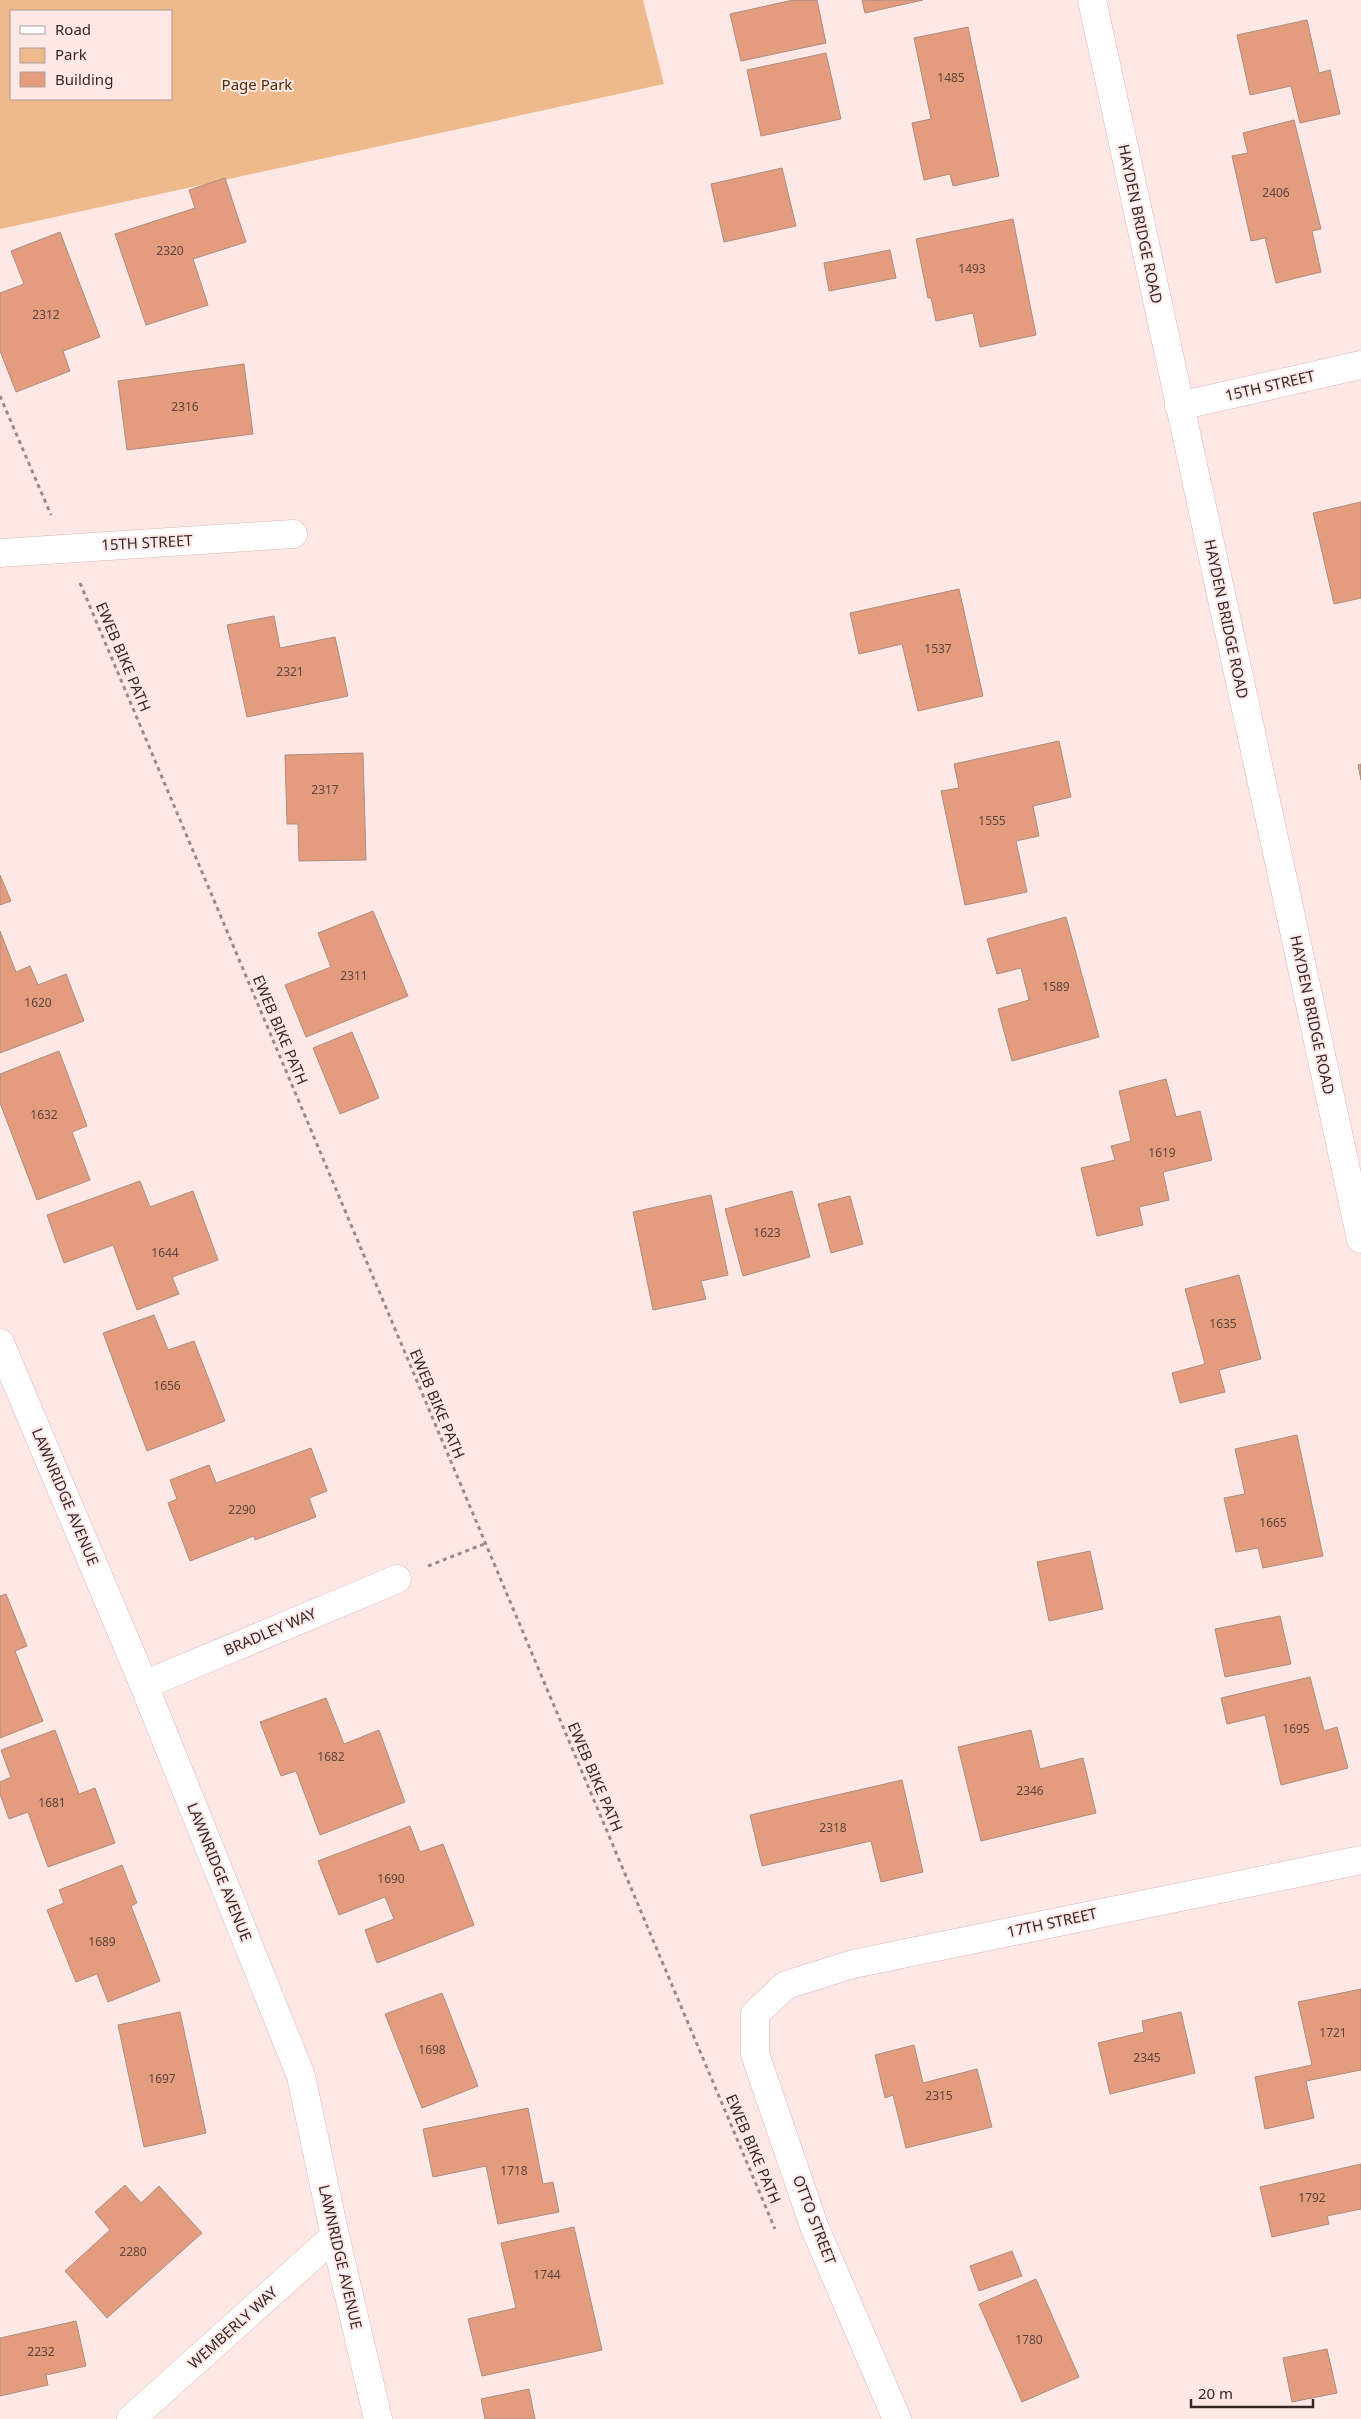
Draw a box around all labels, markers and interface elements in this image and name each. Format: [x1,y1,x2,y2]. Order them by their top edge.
legend [10,10,172,100]
text: Road [55,19,91,39]
text: Park [55,44,87,64]
text: Building [55,69,113,89]
house number: 1485 [937,69,965,86]
park label: Page Park [222,74,292,94]
street label: HAYDEN BRIDGE ROAD [1114,142,1168,305]
house number: 2406 [1262,184,1290,201]
house number: 2320 [156,242,184,259]
house number: 1493 [958,260,986,277]
house number: 2312 [32,306,60,323]
street label: 15TH STREET [1223,365,1317,405]
house number: 2316 [171,398,199,415]
street label: 15TH STREET [101,530,194,554]
street label: HAYDEN BRIDGE ROAD [1200,537,1254,700]
street label: EWEB BIKE PATH [92,599,156,714]
house number: 1537 [924,640,952,657]
house number: 2321 [276,663,304,680]
house number: 2317 [311,781,339,798]
house number: 1555 [978,812,1006,829]
street label: HAYDEN BRIDGE ROAD [1286,933,1340,1096]
house number: 2311 [340,967,368,984]
street label: EWEB BIKE PATH [249,972,313,1087]
house number: 1589 [1042,978,1070,995]
house number: 1620 [24,994,52,1011]
house number: 1632 [30,1106,58,1123]
house number: 1619 [1148,1144,1176,1161]
house number: 1623 [753,1224,781,1241]
house number: 1644 [151,1244,179,1261]
house number: 1635 [1209,1315,1237,1332]
street label: EWEB BIKE PATH [406,1346,470,1461]
house number: 1656 [153,1377,181,1394]
street label: LAWNRIDGE AVENUE [28,1425,104,1569]
house number: 2290 [228,1501,256,1518]
house number: 1665 [1259,1514,1287,1531]
street label: BRADLEY WAY [220,1602,319,1660]
street label: EWEB BIKE PATH [564,1719,628,1834]
house number: 1695 [1282,1720,1310,1737]
house number: 1682 [317,1748,345,1765]
house number: 2346 [1016,1782,1044,1799]
house number: 1681 [38,1794,66,1811]
street label: LAWNRIDGE AVENUE [183,1799,257,1944]
house number: 2318 [819,1819,847,1836]
house number: 1690 [377,1870,405,1887]
street label: 17TH STREET [1005,1903,1099,1941]
house number: 1689 [88,1933,116,1950]
house number: 1721 [1319,2024,1347,2041]
house number: 1698 [418,2041,446,2058]
house number: 2345 [1133,2049,1161,2066]
house number: 1697 [148,2070,176,2087]
house number: 2315 [925,2087,953,2104]
street label: EWEB BIKE PATH [722,2091,786,2206]
house number: 1718 [500,2162,528,2179]
street label: OTTO STREET [789,2172,841,2268]
street label: LAWNRIDGE AVENUE [315,2183,367,2331]
house number: 1792 [1298,2189,1326,2206]
house number: 2280 [119,2243,147,2260]
house number: 1744 [533,2266,561,2283]
street label: WEMBERLY WAY [183,2281,282,2373]
house number: 1780 [1015,2331,1043,2348]
house number: 2232 [27,2343,55,2360]
scale bar [1191,2376,1314,2408]
text: 20 m [1198,2383,1233,2403]

